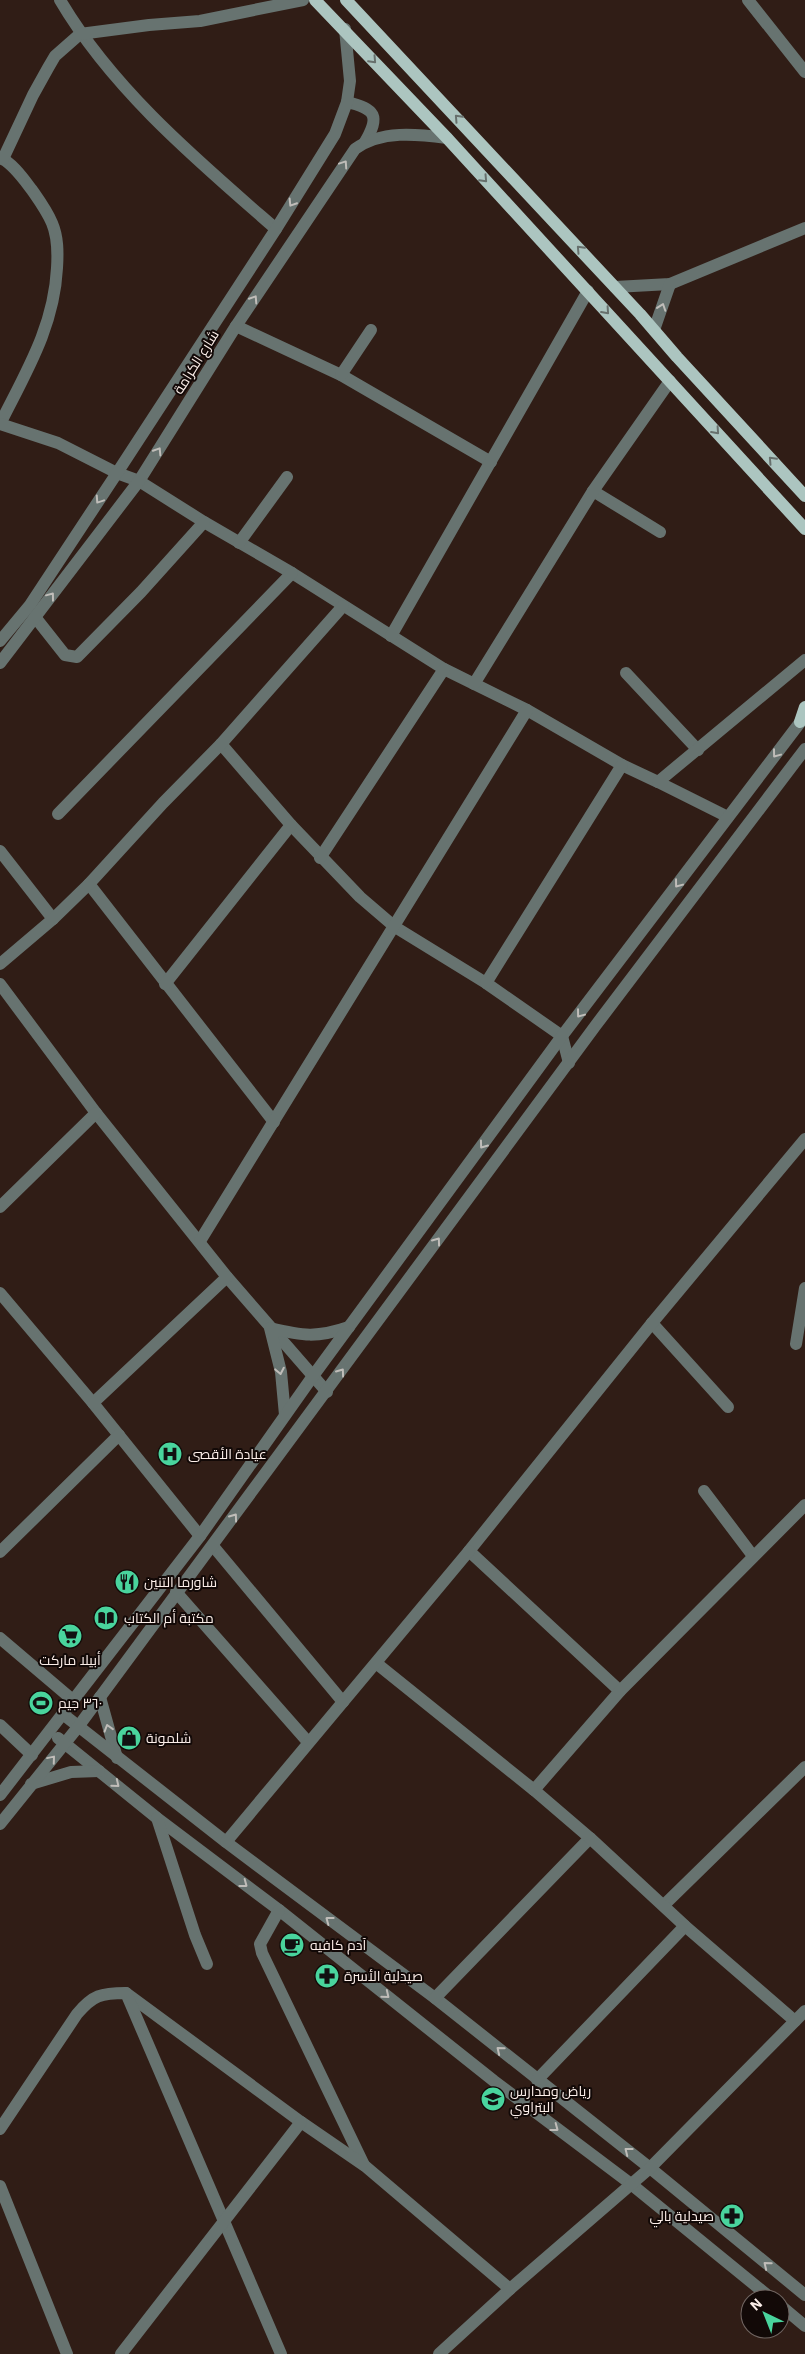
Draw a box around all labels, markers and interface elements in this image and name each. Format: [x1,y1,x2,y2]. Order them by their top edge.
one-way arrow [367,54,376,63]
one-way arrow [455,114,464,123]
one-way arrow [338,160,347,170]
one-way arrow [478,173,487,182]
one-way arrow [289,197,299,206]
one-way arrow [577,246,586,255]
one-way arrow [248,296,257,305]
one-way arrow [656,303,666,312]
one-way arrow [600,305,609,314]
street label: شارع الكرامة [169,327,223,397]
one-way arrow [710,425,719,434]
one-way arrow [151,448,161,457]
one-way arrow [769,457,778,466]
one-way arrow [96,495,105,504]
one-way arrow [45,593,53,602]
one-way arrow [773,748,781,757]
one-way arrow [675,878,683,887]
one-way arrow [577,1008,585,1017]
one-way arrow [480,1139,489,1148]
one-way arrow [432,1238,440,1247]
one-way arrow [275,1367,285,1375]
one-way arrow [335,1368,344,1378]
hospital icon: عيادة الأقصى [157,1441,183,1467]
place label: عيادة الأقصى [188,1445,267,1463]
one-way arrow [228,1513,237,1522]
restaurant icon: شاورما التنين [114,1569,140,1595]
place label: شاورما التنين [144,1573,217,1591]
library icon: مكتبة أم الكتاب [93,1605,119,1631]
place label: مكتبة أم الكتاب [124,1609,214,1628]
supermarket icon: أبيلا ماركت [57,1623,83,1649]
place label: أبيلا ماركت [39,1651,101,1669]
sports icon: ٣٦٠ جيم [28,1690,54,1716]
place label: ٣٦٠ جيم [58,1694,102,1713]
one-way arrow [103,1724,113,1732]
shop icon: شلمونة [116,1725,142,1751]
place label: شلمونة [146,1729,191,1747]
one-way arrow [47,1755,56,1764]
one-way arrow [110,1779,119,1788]
one-way arrow [238,1878,248,1887]
one-way arrow [325,1917,335,1926]
cafe icon: آدم كافيه [279,1932,305,1958]
place label: آدم كافيه [310,1936,366,1955]
pharmacy icon: صيدلية الأسرة [314,1963,340,1989]
place label: صيدلية الأسرة [344,1967,423,1985]
one-way arrow [380,1990,389,1999]
one-way arrow [497,2048,506,2056]
place label: رياض ومدارس البتراوي [510,2082,591,2119]
school or university icon: رياض ومدارس البتراوي [480,2086,506,2112]
one-way arrow [549,2122,558,2130]
one-way arrow [624,2148,633,2157]
pharmacy icon: صيدلية بالي [719,2203,745,2229]
place label: صيدلية بالي [649,2207,714,2228]
one-way arrow [764,2262,773,2270]
north arrow [740,2289,790,2339]
text: N [746,2294,766,2315]

